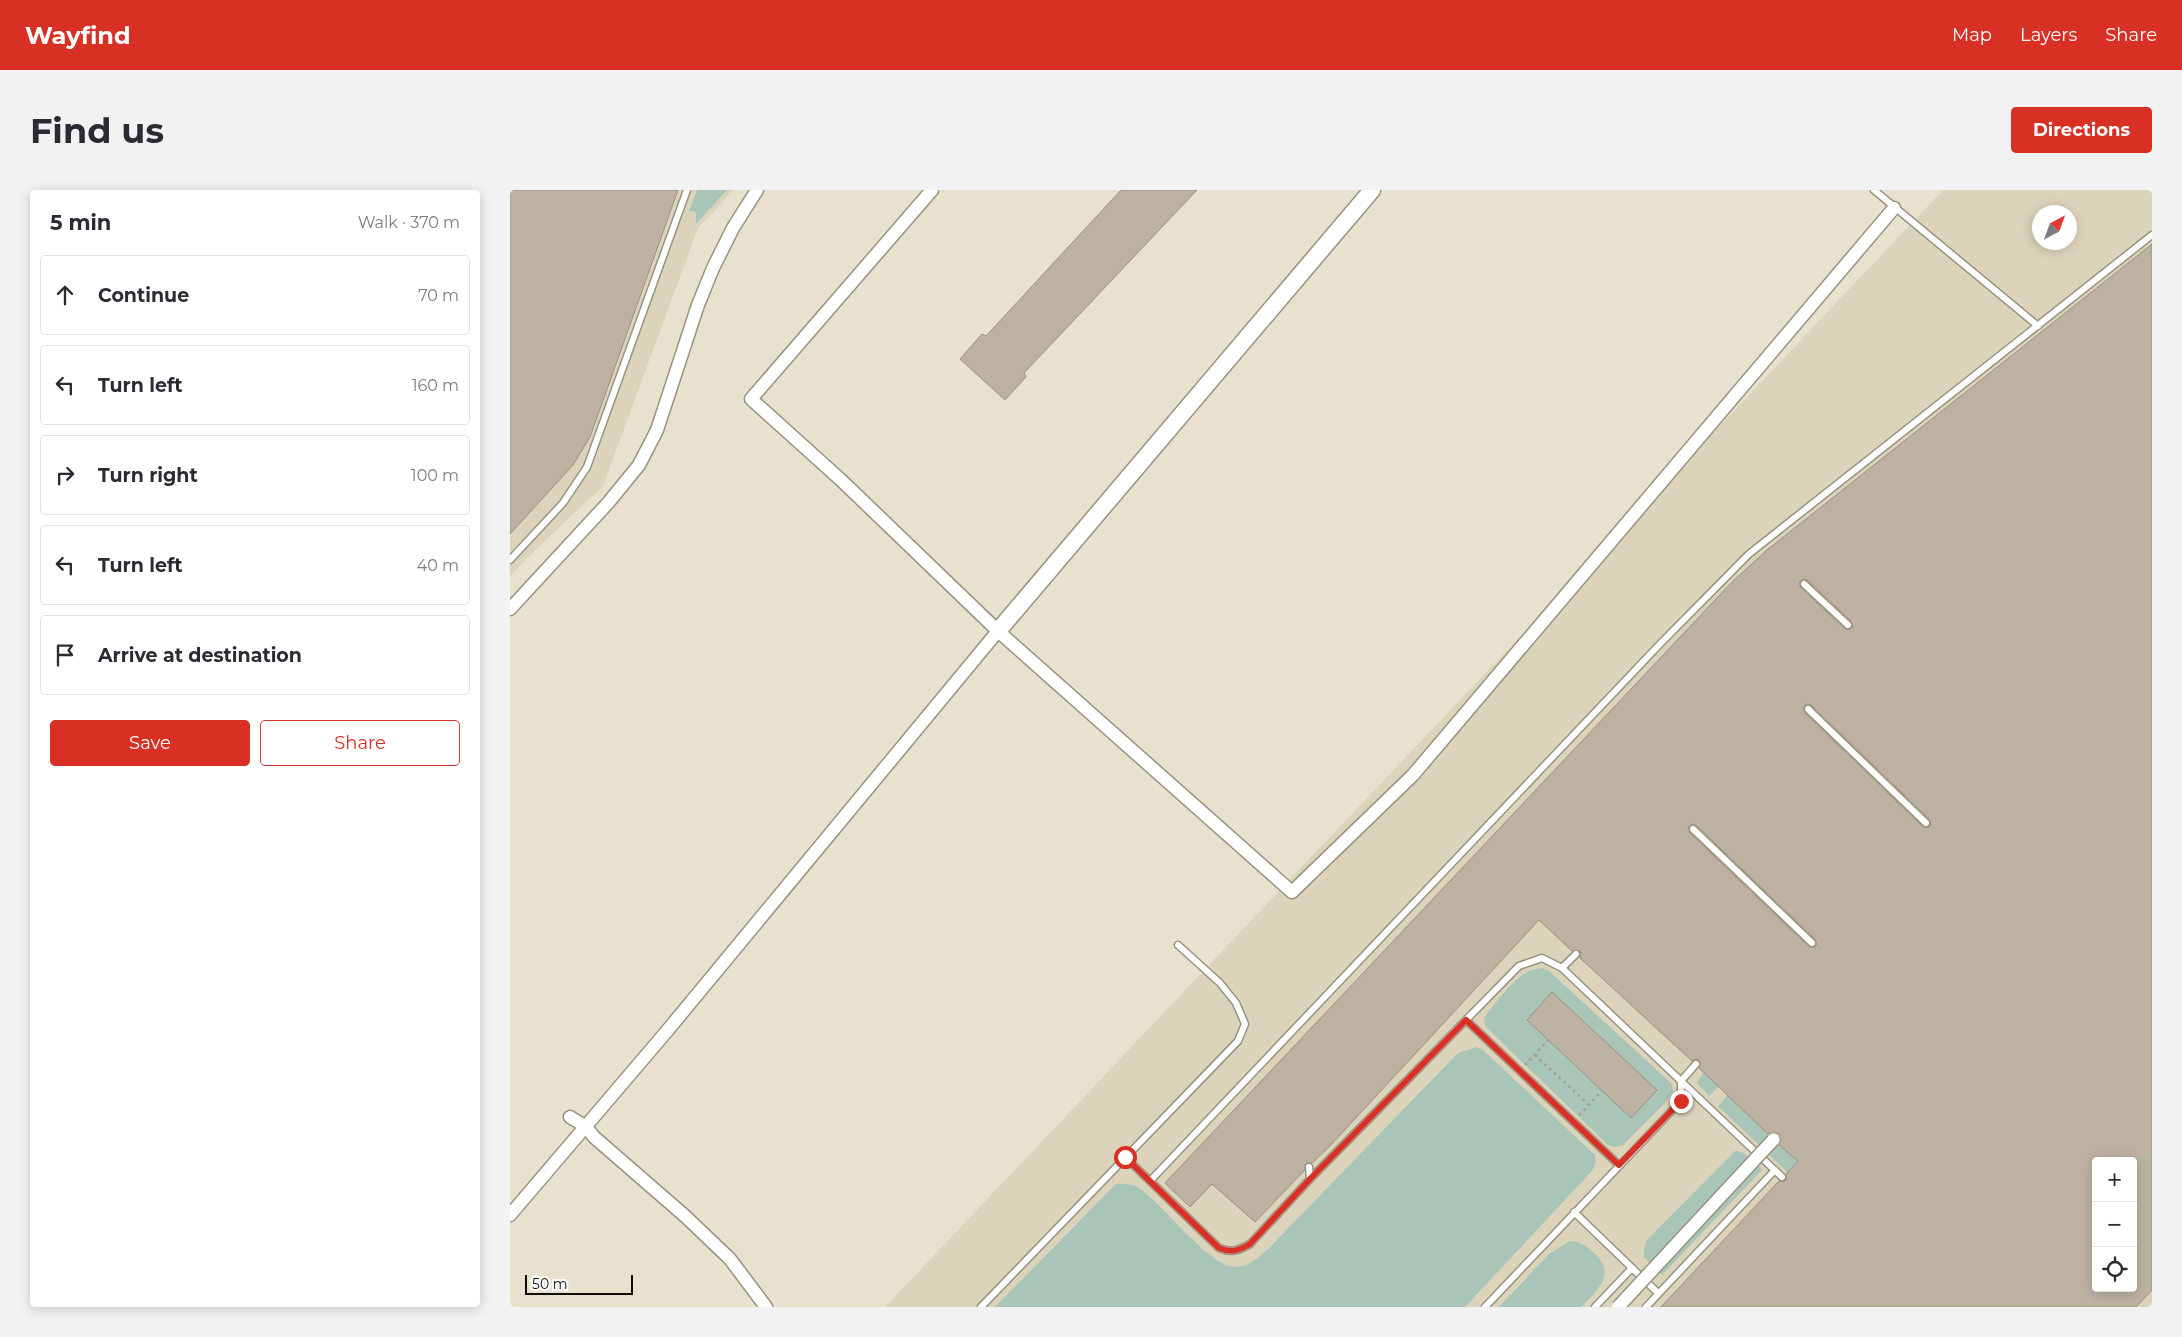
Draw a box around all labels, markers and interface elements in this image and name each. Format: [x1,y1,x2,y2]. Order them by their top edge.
text: Wayfind [25,21,131,50]
text: Map [1952,24,1992,46]
text: Layers [2020,24,2077,46]
text: Share [2105,24,2157,46]
button: Directions [2011,107,2152,153]
text: Find us [30,109,164,152]
north arrow [2032,205,2077,250]
text: 5 min [50,210,111,235]
text: Walk · 370 m [358,213,460,232]
icon: ahead [51,281,79,309]
text: Continue [98,284,189,307]
text: 70 m [418,286,459,305]
icon: left [51,371,79,399]
text: Turn left [98,374,183,397]
text: 160 m [412,376,459,395]
icon: right [51,461,79,489]
text: Turn right [98,464,198,487]
text: 100 m [411,466,459,485]
icon: left [51,551,79,579]
text: Turn left [98,554,183,577]
text: 40 m [417,556,459,575]
icon: arrive [51,641,79,669]
text: Arrive at destination [98,644,302,667]
button: Save [50,720,250,766]
button: Share [260,720,460,766]
route end [1670,1090,1693,1113]
route start [1114,1146,1137,1169]
map controls [2092,1157,2137,1292]
button: + [2092,1157,2137,1202]
button: − [2092,1202,2137,1247]
button: locate [2092,1247,2137,1292]
scale bar [525,1272,632,1295]
text: 50 m [532,1275,568,1293]

